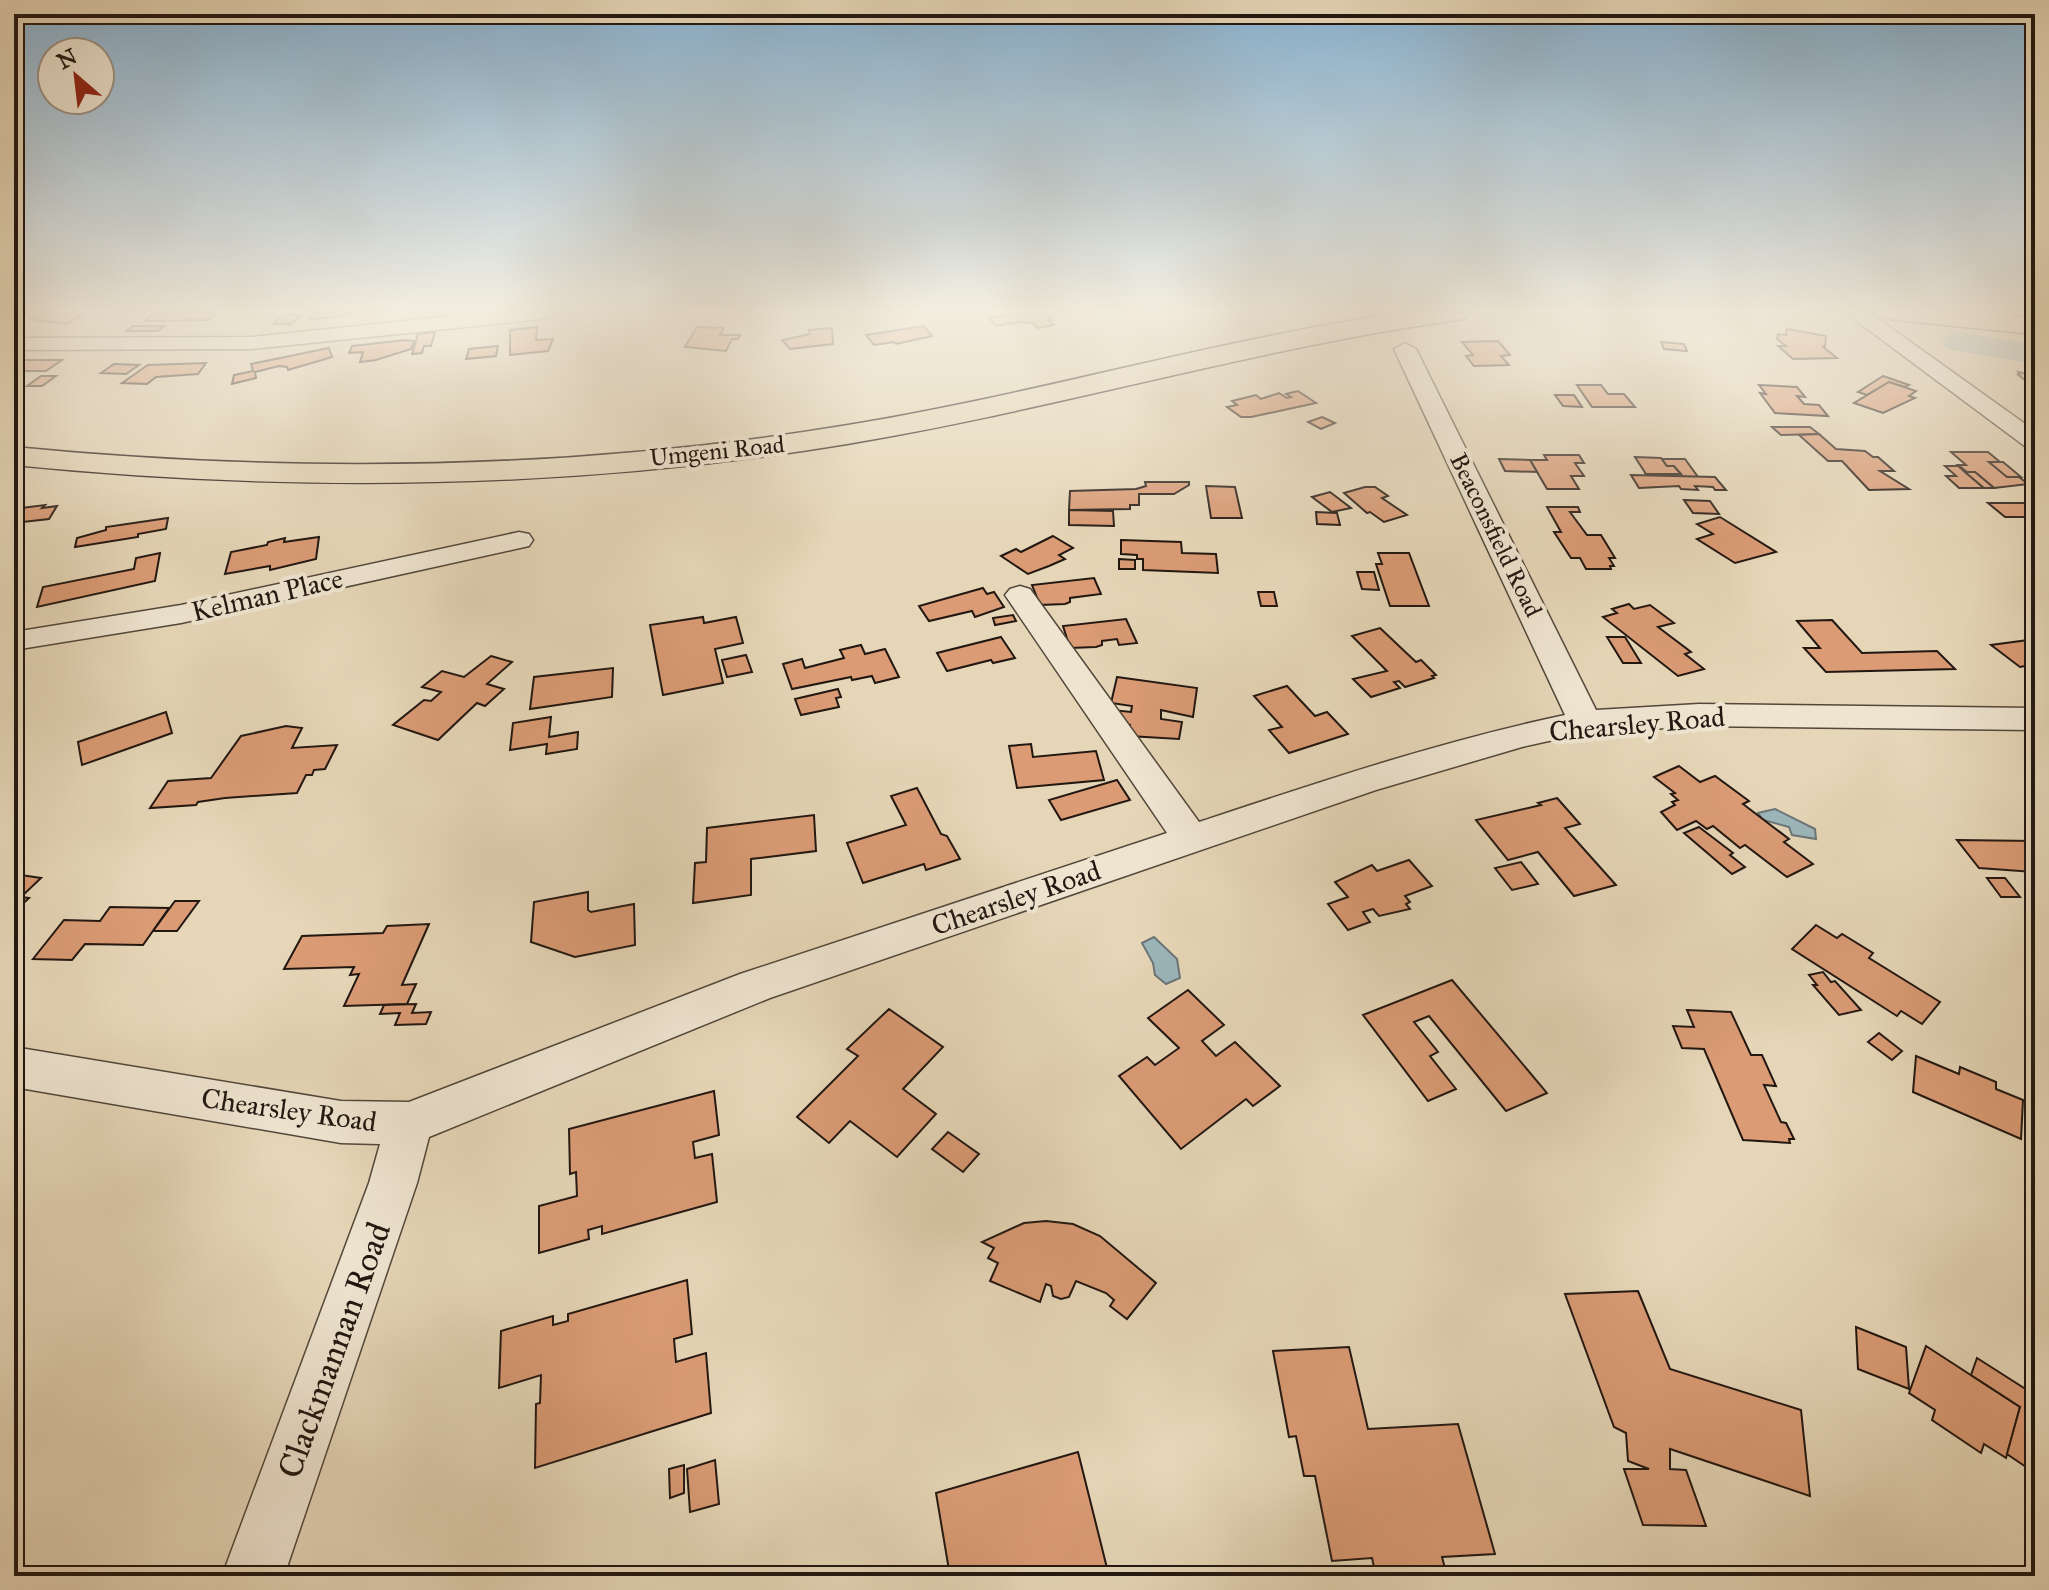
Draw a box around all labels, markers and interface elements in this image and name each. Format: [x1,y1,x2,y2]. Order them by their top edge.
north arrow [36,36,116,116]
text: N [52,42,82,75]
street label: Umgeni Road [648,429,786,473]
street label: Beaconsfield Road [1443,448,1549,622]
street label: Kelman Place [188,561,346,629]
street label: Chearsley Road [1548,699,1726,749]
street label: Chearsley Road [927,853,1105,943]
street label: Chearsley Road [199,1080,379,1140]
street label: Clackmannan Road [269,1217,399,1483]

